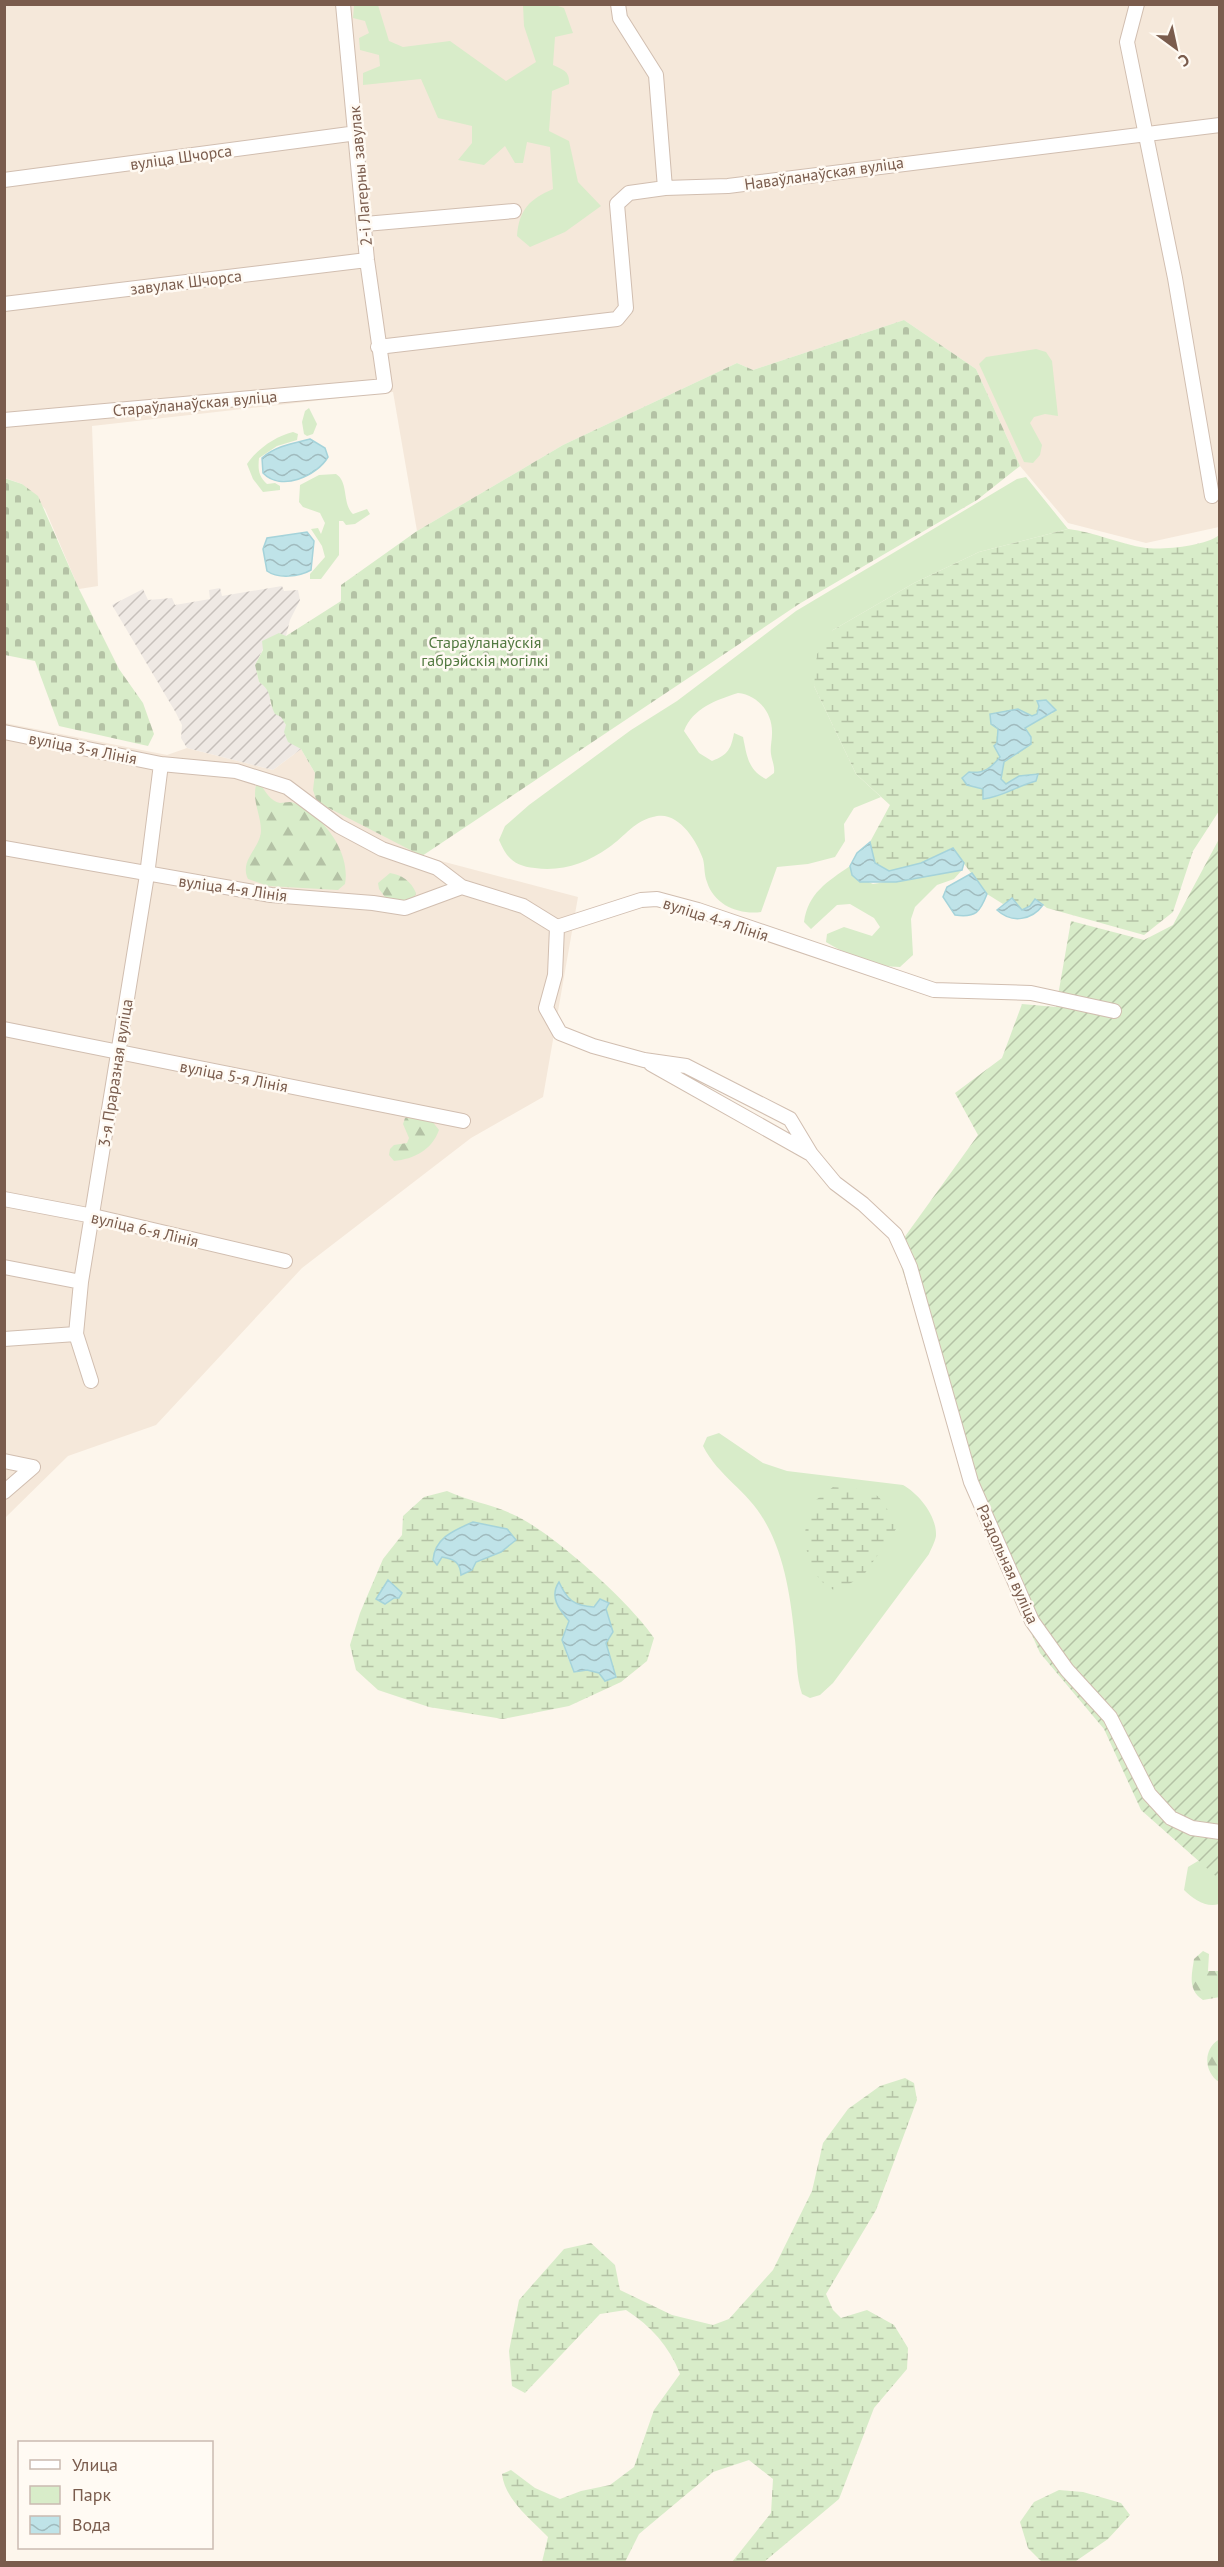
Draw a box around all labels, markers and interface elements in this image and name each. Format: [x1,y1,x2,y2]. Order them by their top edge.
north arrow [1146,18,1206,78]
text: С [1175,50,1193,71]
street label: 2-і Лагерны завулак [344,105,376,247]
street label: вуліца Шчорса [129,140,233,174]
street label: Наваўланаўская вуліца [743,152,905,194]
street label: завулак Шчорса [129,265,243,299]
street label: Стараўланаўская вуліца [112,386,278,420]
park label: Стараўланаўскія габрэйскія могілкі [421,632,549,670]
street label: вуліца 3-я Лінія [27,728,139,768]
street label: вуліца 4-я Лінія [177,870,289,906]
street label: вуліца 4-я Лінія [661,893,771,945]
street label: 3-я Праразная вуліца [93,997,137,1149]
street label: вуліца 5-я Лінія [178,1056,290,1096]
street label: вуліца 6-я Лінія [89,1207,201,1251]
street label: Раздольная вуліца [973,1501,1043,1627]
legend [18,2441,213,2549]
text: Улица [72,2453,118,2476]
text: Парк [72,2483,112,2506]
text: Вода [72,2513,111,2536]

